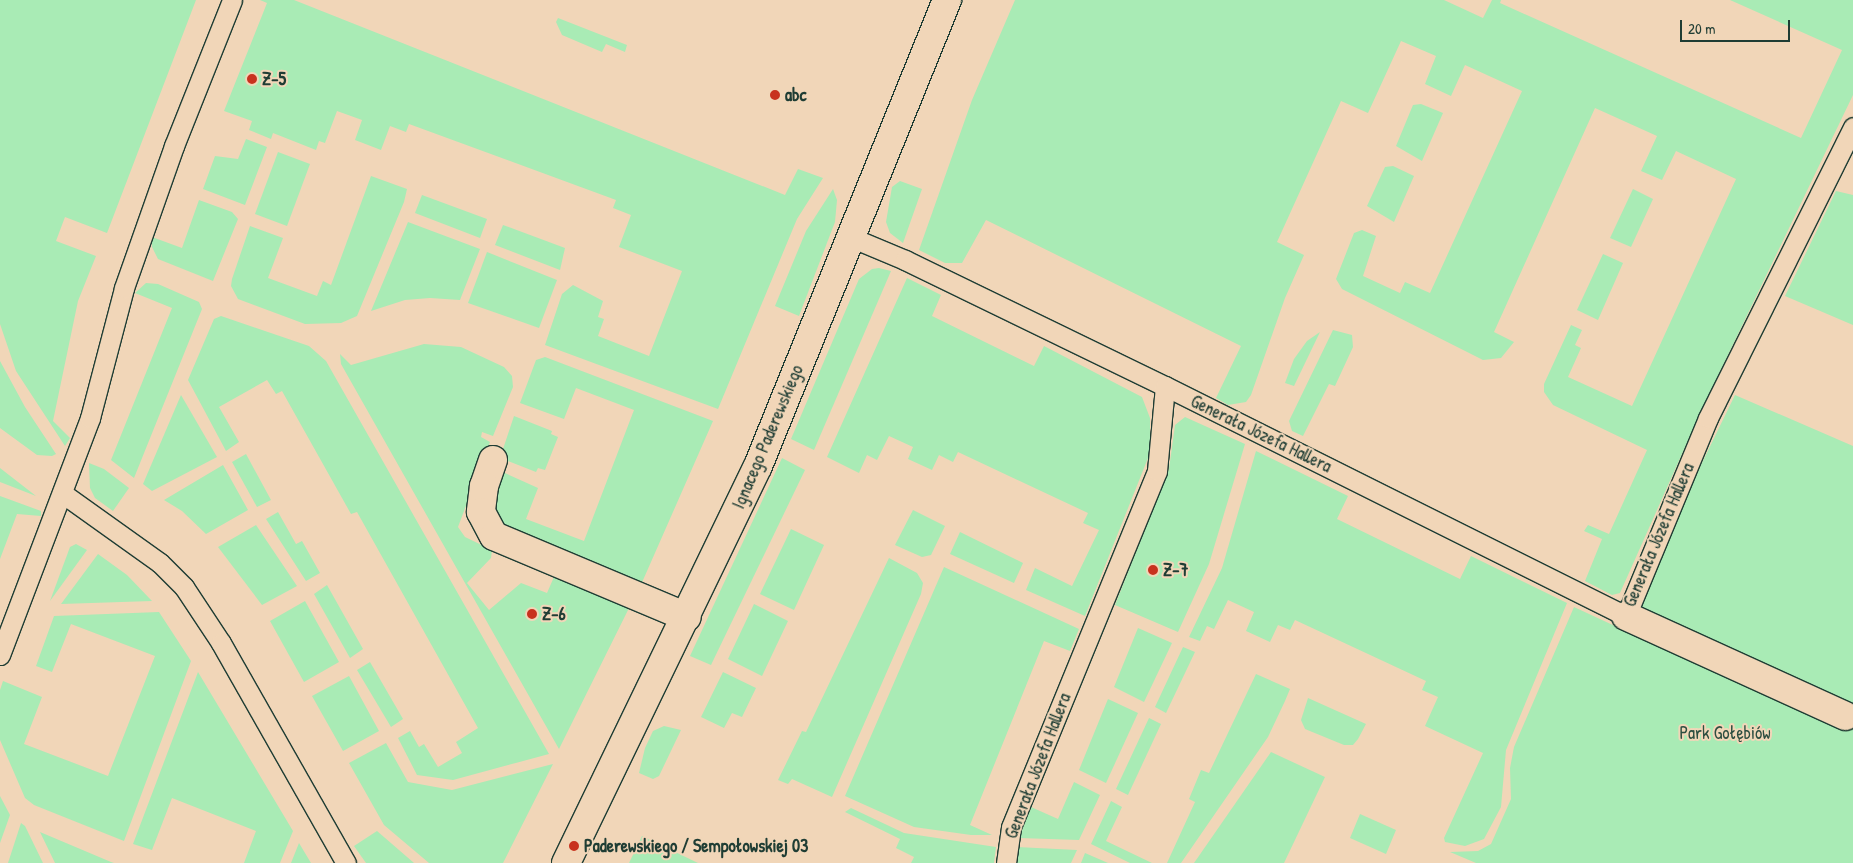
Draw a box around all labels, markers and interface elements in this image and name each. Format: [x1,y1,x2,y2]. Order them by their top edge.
scale bar [1683,10,1793,42]
text: 20 m [1688,18,1715,39]
place label: Z-5 [262,68,286,90]
marker: Z-5 [246,73,258,85]
place label: abc [785,84,806,106]
marker: abc [769,89,781,101]
street label: Ignacego Paderewskiego [728,362,808,512]
street label: Generała Józefa Hallera [1187,391,1335,477]
street label: Generała Józefa Hallera [1619,460,1699,610]
place label: Z-7 [1163,559,1188,581]
marker: Z-7 [1147,564,1159,576]
place label: Z-6 [542,603,566,625]
marker: Z-6 [526,608,538,620]
street label: Generała Józefa Hallera [1000,690,1076,842]
park label: Park Gołębiów [1679,722,1771,744]
place label: Paderewskiego / Sempołowskiej 03 [584,835,808,857]
marker: Paderewskiego / Sempołowskiej 03 [568,840,580,852]

